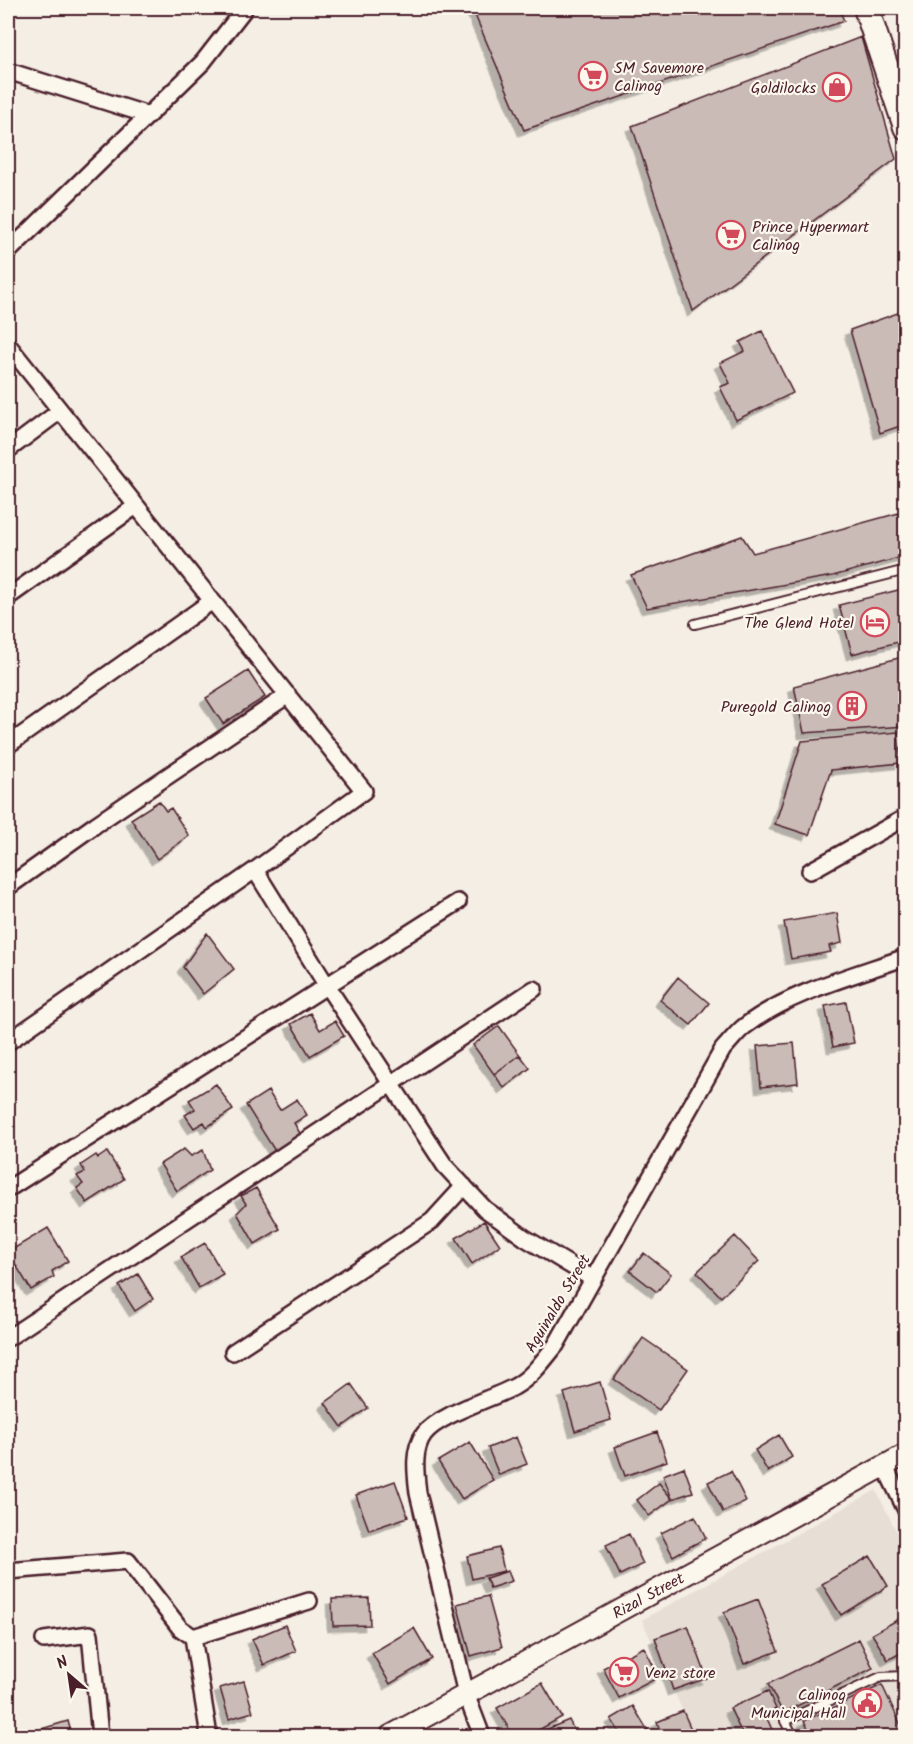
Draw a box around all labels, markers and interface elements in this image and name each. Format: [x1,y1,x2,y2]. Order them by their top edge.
place label: SM Savemore Calinog [614,56,704,99]
supermarket icon: SM Savemore Calinog [577,60,609,92]
shop icon: Goldilocks [821,71,853,103]
place label: Goldilocks [751,76,816,101]
place label: Prince Hypermart Calinog [752,215,870,258]
supermarket icon: Prince Hypermart Calinog [715,219,747,251]
hotel icon: The Glend Hotel [859,606,891,638]
place label: The Glend Hotel [744,611,854,636]
building icon: Puregold Calinog [836,690,868,722]
place label: Puregold Calinog [721,695,831,720]
street label: Aguinaldo Street [519,1249,598,1358]
street label: Rizal Street [608,1566,690,1626]
north arrow [39,1645,99,1705]
text: N [52,1650,73,1677]
supermarket icon: Venz store [608,1656,640,1688]
place label: Venz store [645,1661,715,1686]
place label: Calinog Municipal Hall [751,1683,846,1726]
public building icon: Calinog Municipal Hall [851,1687,883,1719]

